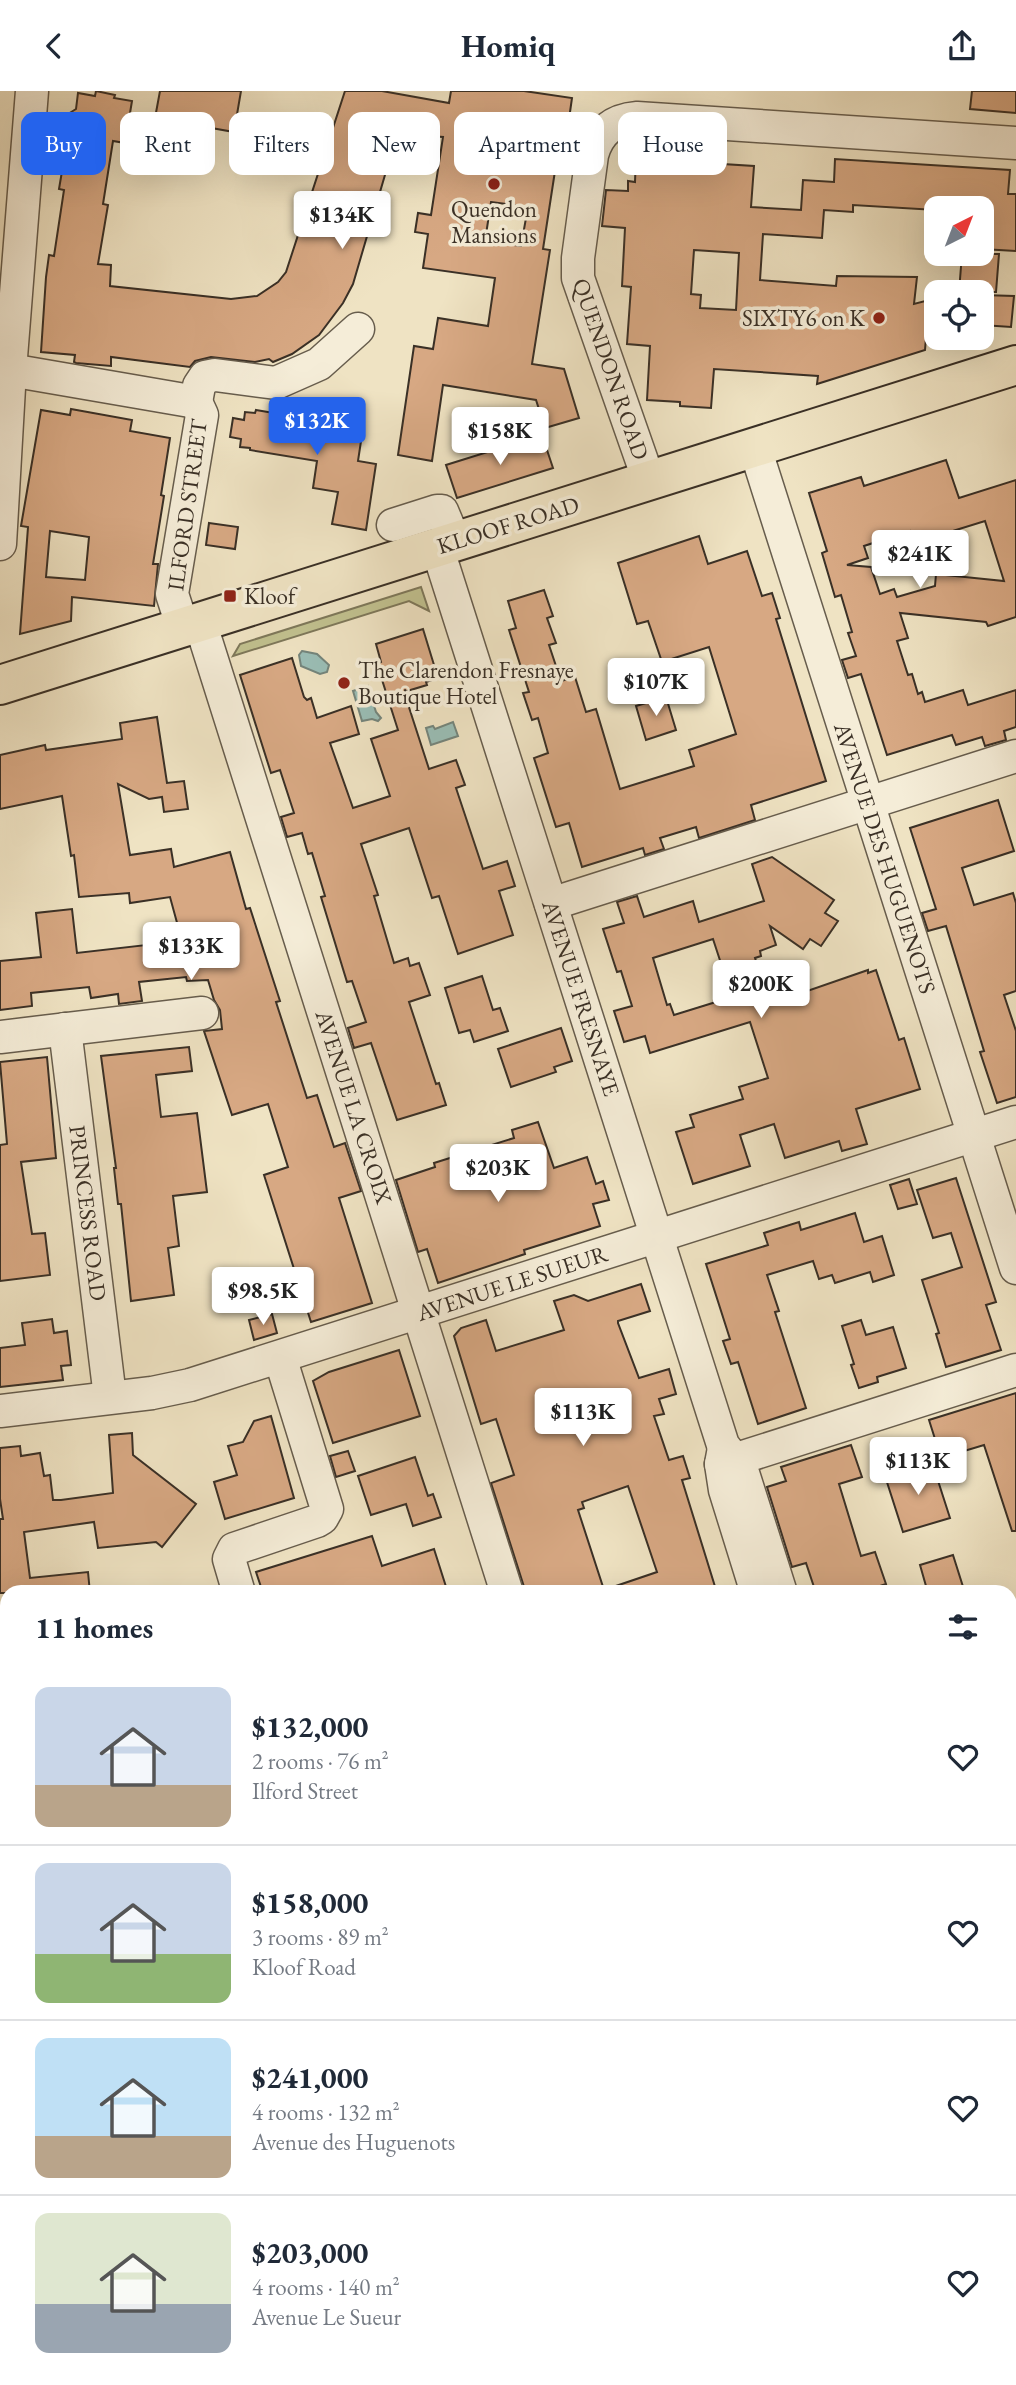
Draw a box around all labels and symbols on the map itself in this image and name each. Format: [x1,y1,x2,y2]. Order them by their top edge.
marker: Quendon Mansions [486,176,502,192]
pin: $134K [293,191,391,251]
place label: Quendon Mansions [451,194,537,250]
north arrow [924,196,994,266]
street label: QUENDON ROAD [566,274,656,464]
place label: SIXTY6 on K [742,303,865,333]
marker: SIXTY6 on K [871,310,887,326]
pin: $132K [268,397,366,457]
pin: $158K [451,407,549,467]
street label: ILFORD STREET [160,417,214,593]
street label: KLOOF ROAD [433,489,583,561]
pin: $241K [871,531,969,590]
place label: Kloof [244,581,298,611]
marker: Kloof [222,588,238,604]
place label: The Clarendon Fresnaye Boutique Hotel [358,655,574,711]
pin: $107K [607,659,705,718]
marker: The Clarendon Fresnaye Boutique Hotel [336,675,352,691]
street label: AVENUE DES HUGUENOTS [827,718,943,997]
street label: AVENUE FRESNAYE [535,895,627,1100]
pin: $133K [142,923,240,982]
pin: $200K [712,961,810,1020]
street label: AVENUE LA CROIX [308,1005,400,1208]
street label: PRINCESS ROAD [62,1123,114,1303]
pin: $203K [449,1145,547,1204]
street label: AVENUE LE SUEUR [412,1238,612,1328]
pin: $98.5K [206,1267,320,1327]
pin: $113K [534,1389,632,1448]
pin: $113K [869,1437,967,1497]

